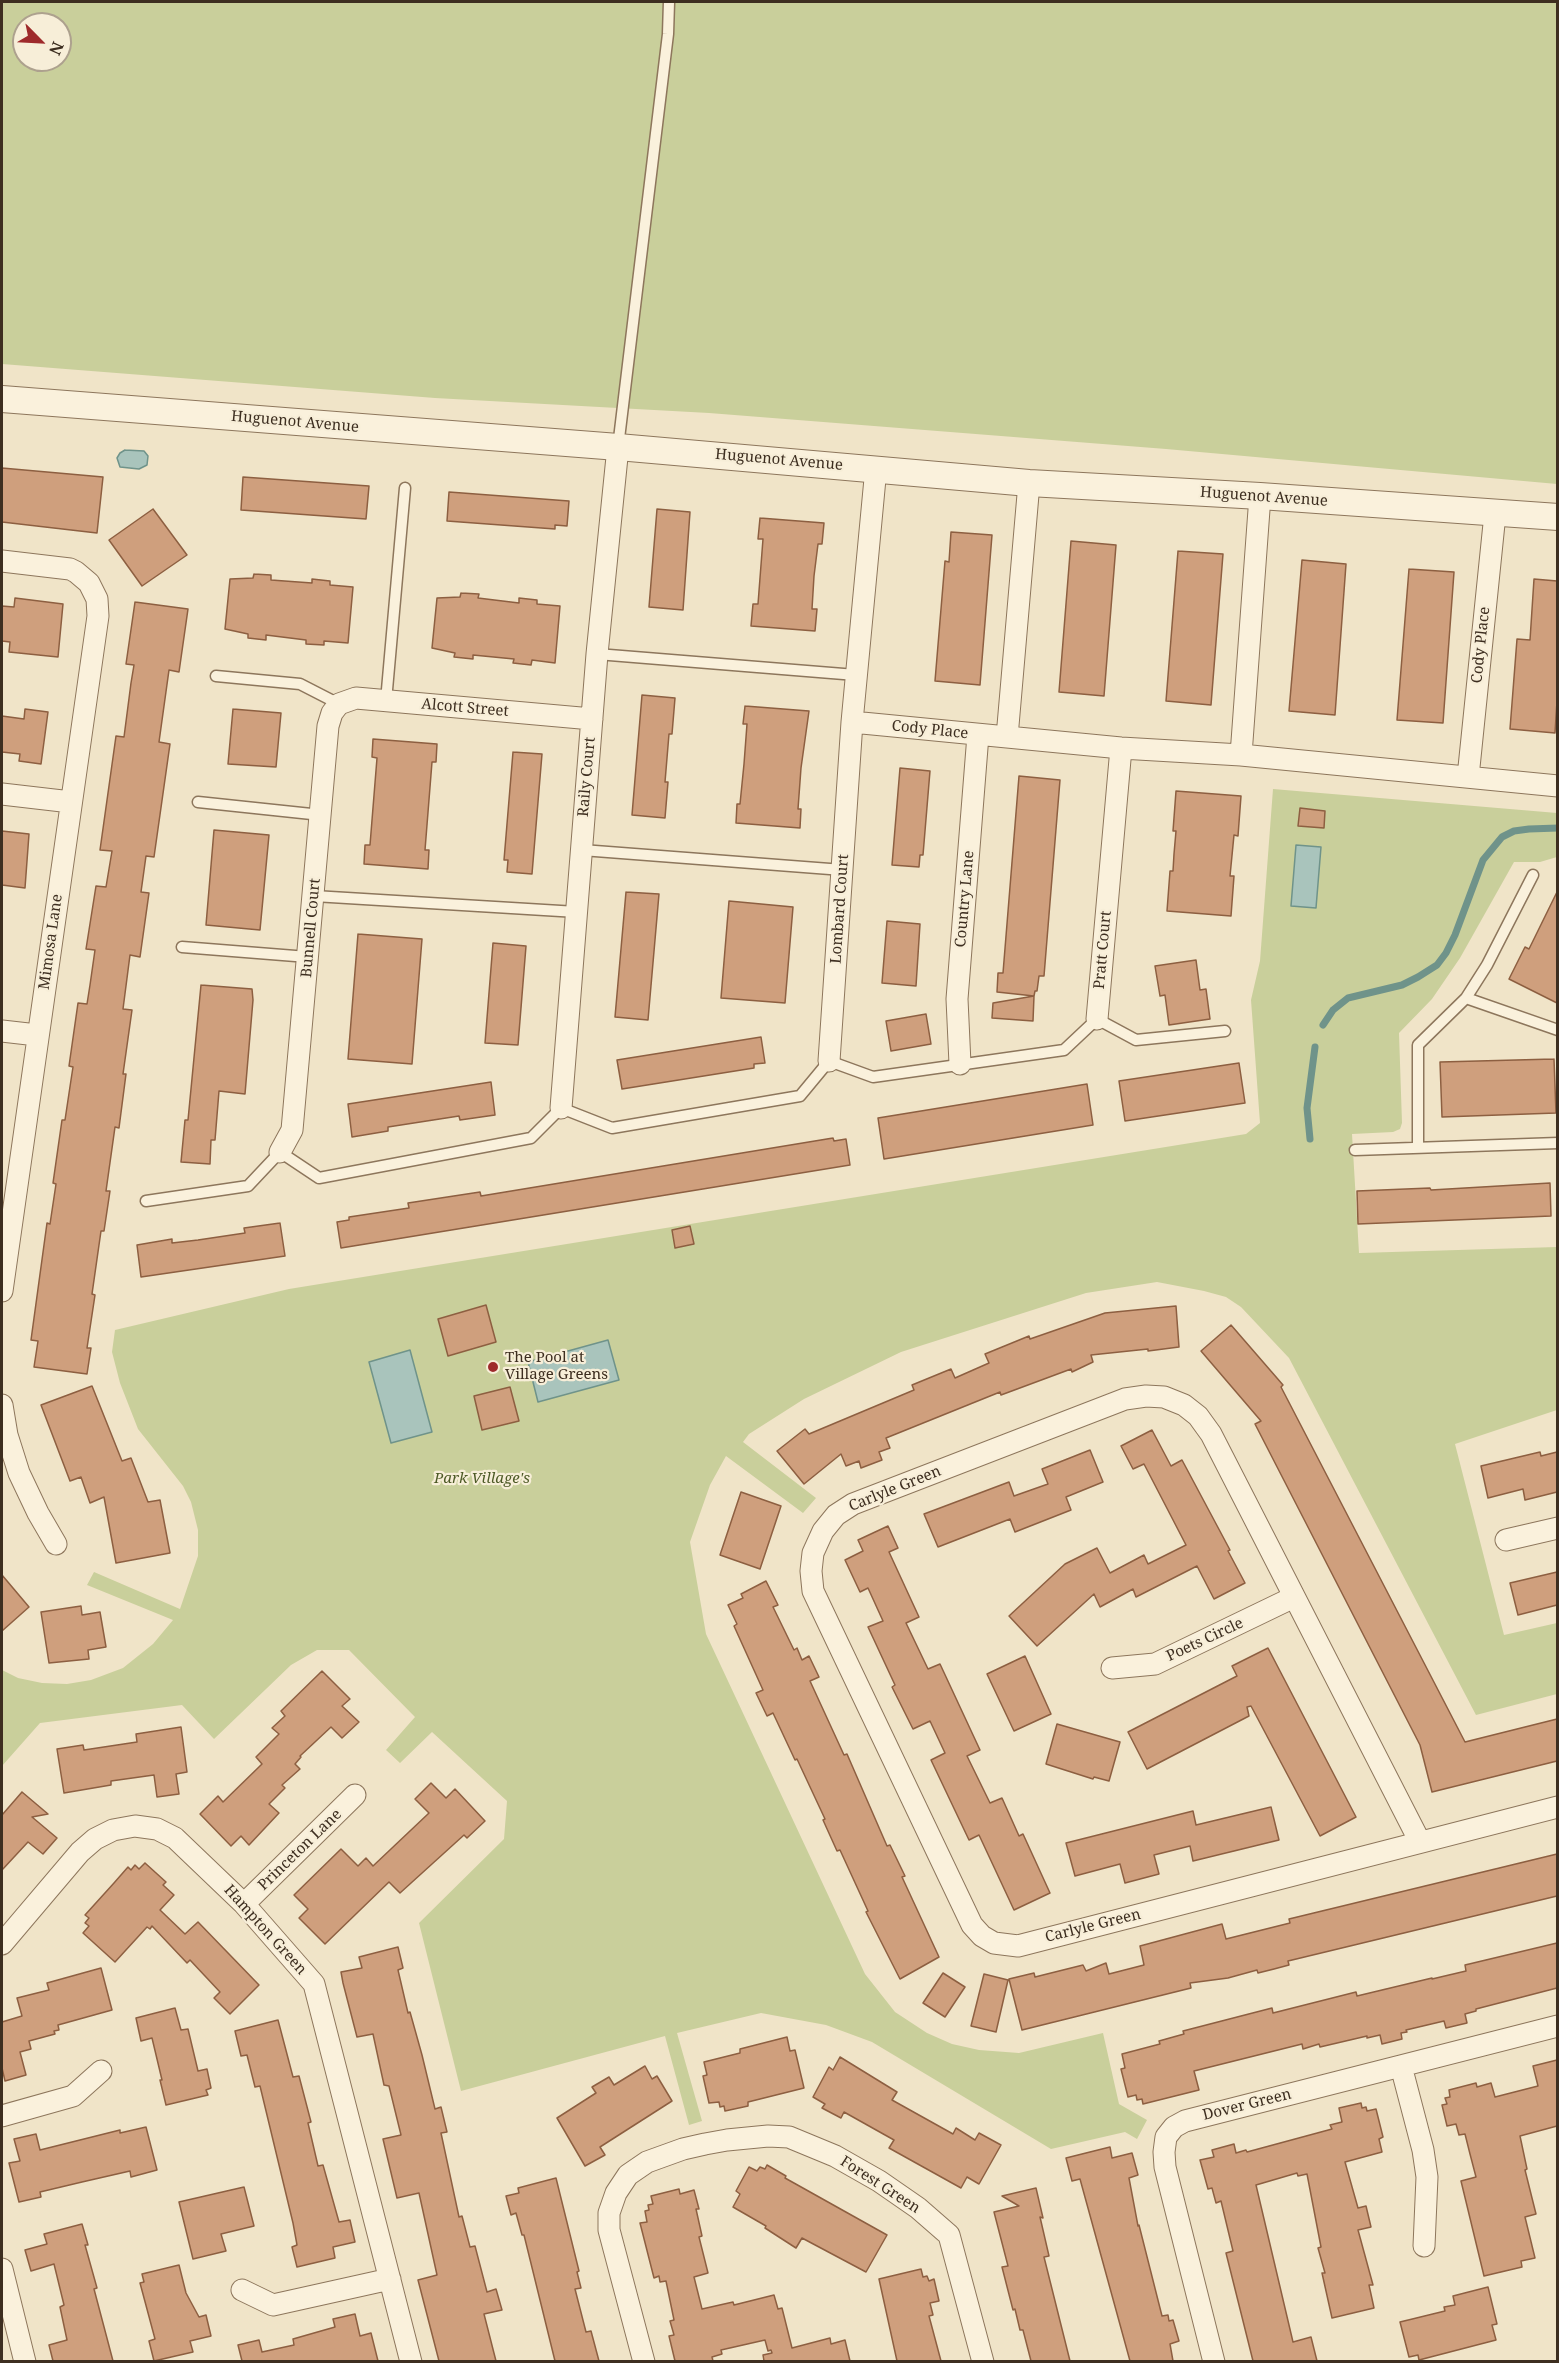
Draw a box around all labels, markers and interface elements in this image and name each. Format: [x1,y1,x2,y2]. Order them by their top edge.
north arrow [12,12,72,72]
text: N [44,38,69,59]
street label: Huguenot Avenue [230,407,360,437]
street label: Huguenot Avenue [714,445,844,475]
street label: Huguenot Avenue [1199,484,1329,510]
street label: Cody Place [1468,606,1494,684]
street label: Alcott Street [421,695,509,721]
street label: Cody Place [891,717,969,743]
street label: Raily Court [575,736,599,818]
street label: Country Lane [952,850,978,948]
street label: Lombard Court [827,854,853,964]
street label: Bunnell Court [298,878,324,978]
street label: Mimosa Lane [35,893,67,991]
street label: Pratt Court [1091,910,1115,990]
place label: The Pool at Village Greens [505,1349,608,1384]
marker: The Pool at Village Greens [486,1360,500,1374]
street label: Carlyle Green [846,1462,944,1516]
park label: Park Village's [434,1470,530,1488]
street label: Poets Circle [1164,1614,1246,1666]
street label: Princeton Lane [255,1806,345,1894]
street label: Hampton Green [220,1881,310,1979]
street label: Carlyle Green [1043,1905,1143,1947]
street label: Dover Green [1201,2085,1293,2125]
street label: Forest Green [837,2153,923,2217]

